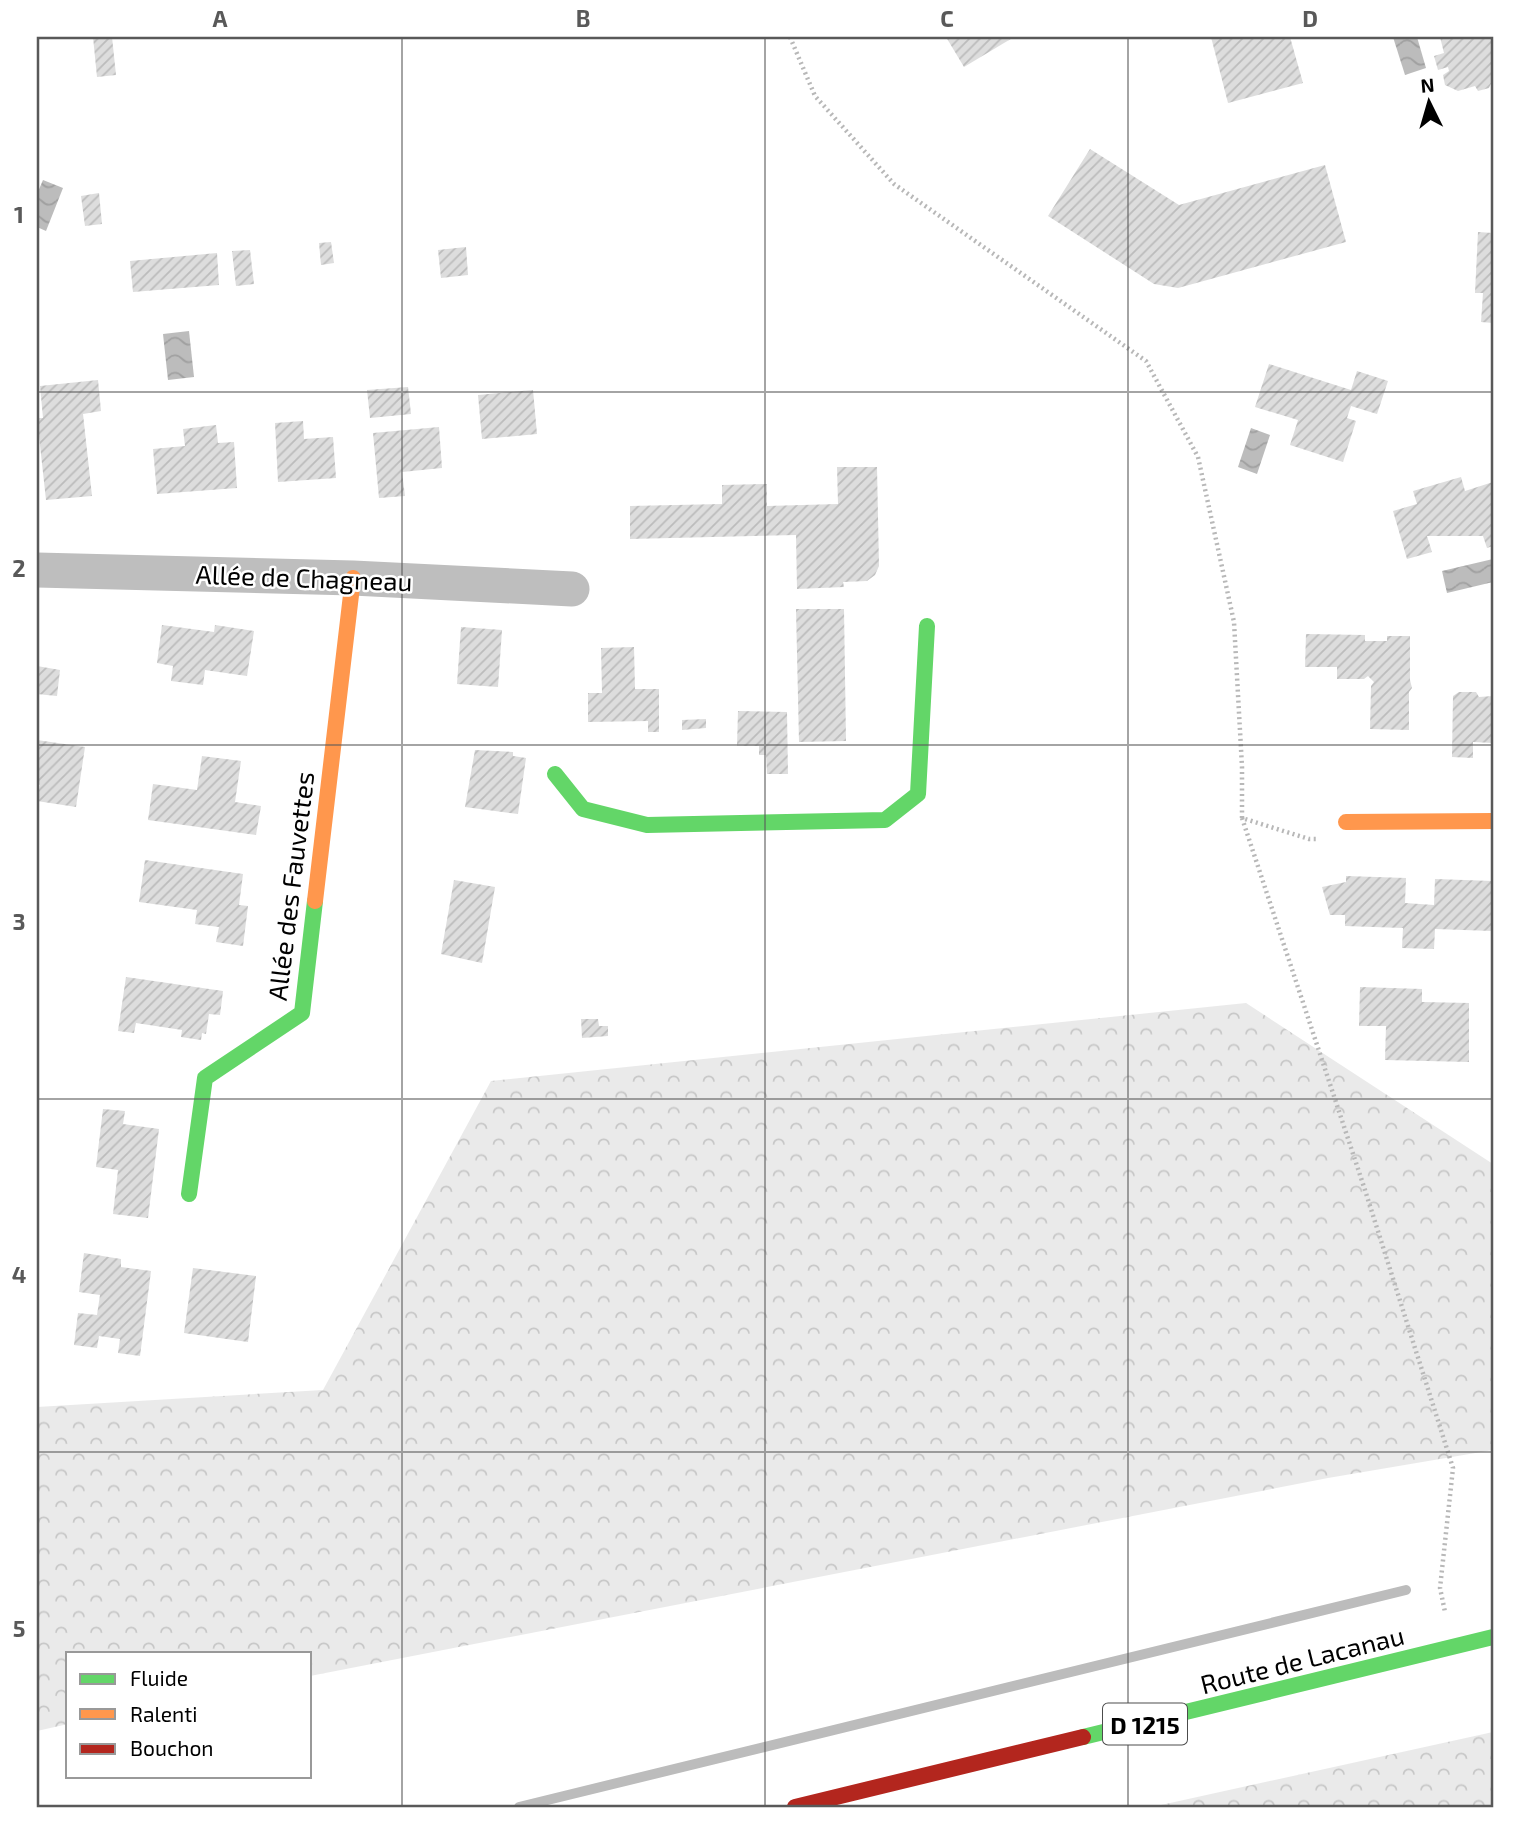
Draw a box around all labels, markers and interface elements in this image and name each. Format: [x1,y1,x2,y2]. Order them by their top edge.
text: A [212,4,228,32]
text: B [576,4,590,32]
text: C [940,4,954,32]
text: D [1302,4,1318,32]
north arrow [1394,66,1464,136]
text: N [1420,73,1435,97]
text: 1 [14,200,24,228]
text: 2 [12,554,26,582]
street label: Allée de Chagneau [195,558,413,596]
street label: Allée des Fauvettes [261,770,319,1002]
text: 3 [12,907,26,935]
text: 4 [12,1260,26,1288]
text: 5 [13,1614,25,1642]
street label: Route de Lacanau [1197,1619,1407,1699]
legend [66,1652,312,1778]
text: Fluide [130,1665,188,1690]
text: Ralenti [130,1701,197,1726]
road number: D 1215 [1103,1704,1187,1744]
text: Bouchon [130,1735,214,1760]

